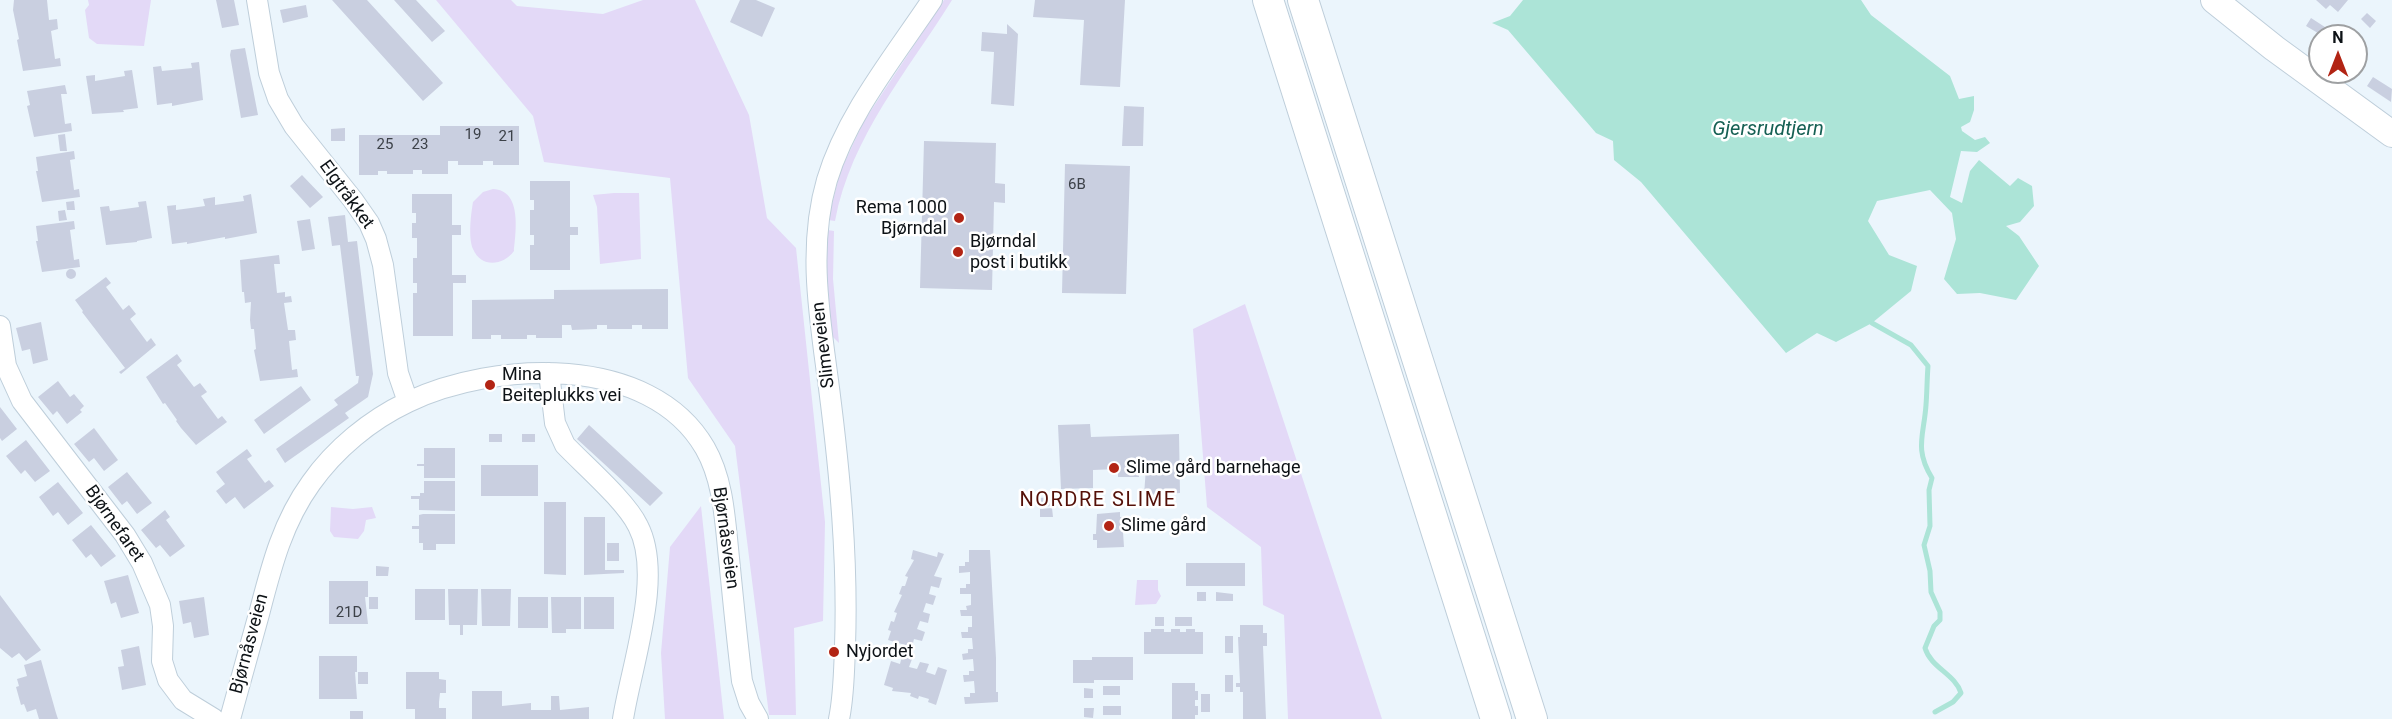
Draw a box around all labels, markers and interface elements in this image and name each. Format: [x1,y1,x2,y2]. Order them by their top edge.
north arrow [2308,24,2368,84]
text: N [2332,28,2344,47]
water label: Gjersrudtjern [1712,118,1824,142]
house number: 19 [465,126,481,144]
house number: 21 [499,128,515,146]
house number: 25 [377,136,393,154]
house number: 23 [412,136,428,154]
street label: Elgtråkket [314,156,378,234]
house number: 6B [1068,176,1086,194]
place label: Rema 1000 Bjørndal [856,197,947,240]
marker: Rema 1000 Bjørndal [952,211,966,225]
place label: Bjørndal post i butikk [970,231,1067,274]
marker: Bjørndal post i butikk [951,245,965,259]
street label: Slimeveien [808,301,840,389]
place label: Mina Beiteplukks vei [502,364,622,406]
marker: Mina Beiteplukks vei [483,378,497,392]
place label: Slime gård barnehage [1126,457,1301,479]
marker: Slime gård barnehage [1107,461,1121,475]
street label: Bjørnefaret [80,481,148,567]
street label: Bjørnåsveien [707,486,743,590]
district label: NORDRE SLIME [1019,489,1177,513]
place label: Slime gård [1121,515,1206,537]
marker: Slime gård [1102,519,1116,533]
street label: Bjørnåsveien [226,592,274,696]
house number: 21D [336,604,362,622]
place label: Nyjordet [846,641,913,663]
marker: Nyjordet [827,645,841,659]

